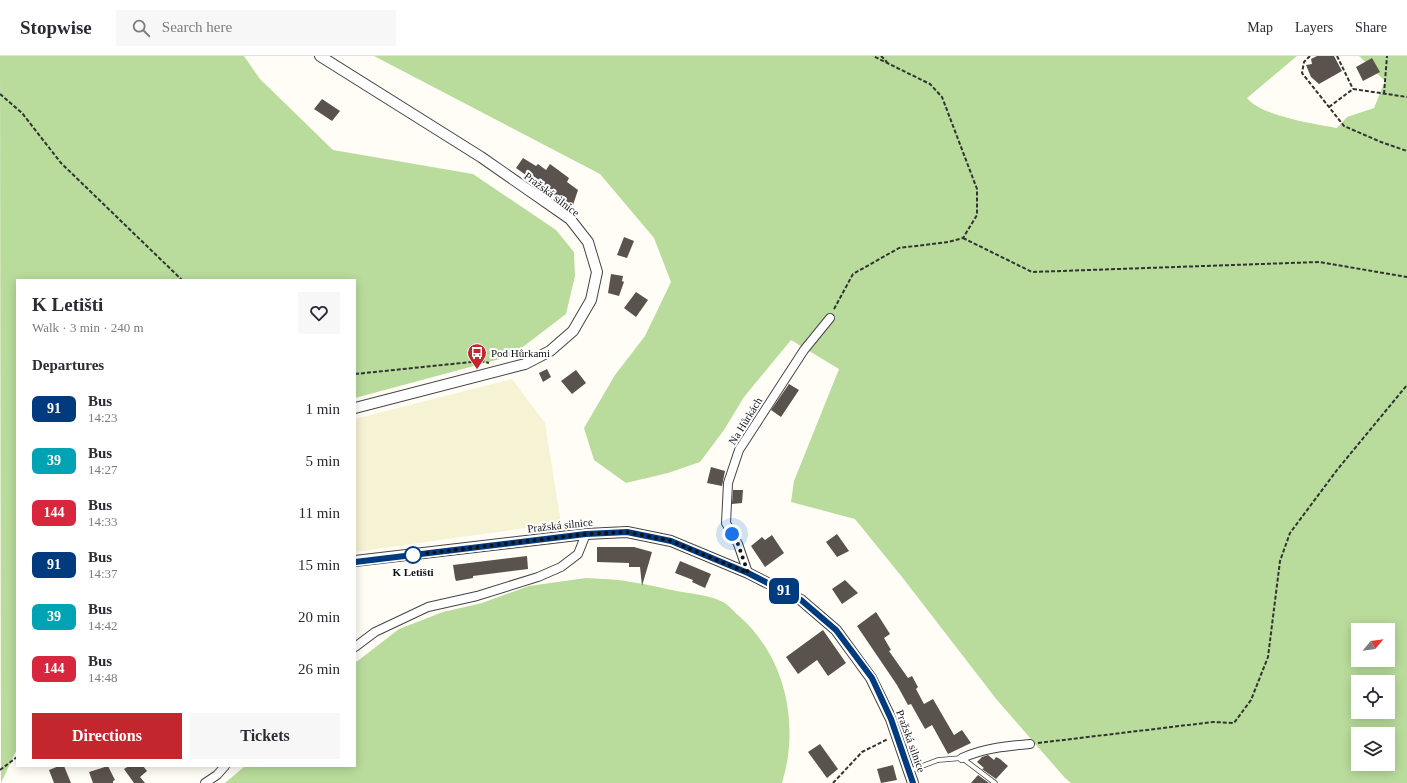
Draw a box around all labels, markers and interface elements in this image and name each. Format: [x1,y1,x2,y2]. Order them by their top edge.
search box [116,10,396,46]
text: Stopwise [20,17,92,38]
icon: search [130,17,152,39]
text: Search here [162,19,232,35]
text: Map [1247,20,1273,35]
text: Layers [1295,20,1333,35]
text: Share [1355,20,1387,35]
street label: Pražská silnice [522,169,582,219]
button: heart [298,292,340,334]
text: K Letišti [32,294,103,315]
text: Walk · 3 min · 240 m [32,320,144,335]
bus stop icon: Pod Hůrkami [466,342,488,370]
place label: Pod Hůrkami [491,347,550,359]
text: Departures [32,357,104,373]
text: Bus [88,393,112,409]
street label: Na Hůrkách [726,395,765,447]
text: 91 [47,401,61,416]
text: 1 min [305,401,340,417]
text: 14:23 [88,410,118,425]
text: Bus [88,445,112,461]
text: 39 [47,453,61,468]
text: 5 min [305,453,340,469]
text: 14:27 [88,462,118,477]
text: Bus [88,497,112,513]
text: 144 [44,505,65,520]
text: 11 min [298,505,340,521]
text: 14:33 [88,514,118,529]
street label: Pražská silnice [527,516,593,534]
your location [722,524,742,544]
marker: K Letišti [404,546,422,564]
text: Bus [88,549,112,565]
text: 91 [47,557,61,572]
text: 15 min [298,557,340,573]
text: 14:37 [88,566,118,581]
place label: K Letišti [392,566,434,578]
line badge: 91 [766,578,802,604]
text: 91 [777,583,791,598]
text: Bus [88,601,112,617]
text: 39 [47,609,61,624]
text: 20 min [298,609,340,625]
text: 14:42 [88,618,118,633]
north arrow [1351,623,1395,667]
map controls [1351,623,1395,771]
text: Bus [88,653,112,669]
text: 144 [44,661,65,676]
text: 26 min [298,661,340,677]
text: 14:48 [88,670,118,685]
button: locate [1351,675,1395,719]
street label: Pražská silnice [894,708,928,774]
button: Directions [32,713,182,759]
button: Tickets [190,713,340,759]
button: layers [1351,727,1395,771]

